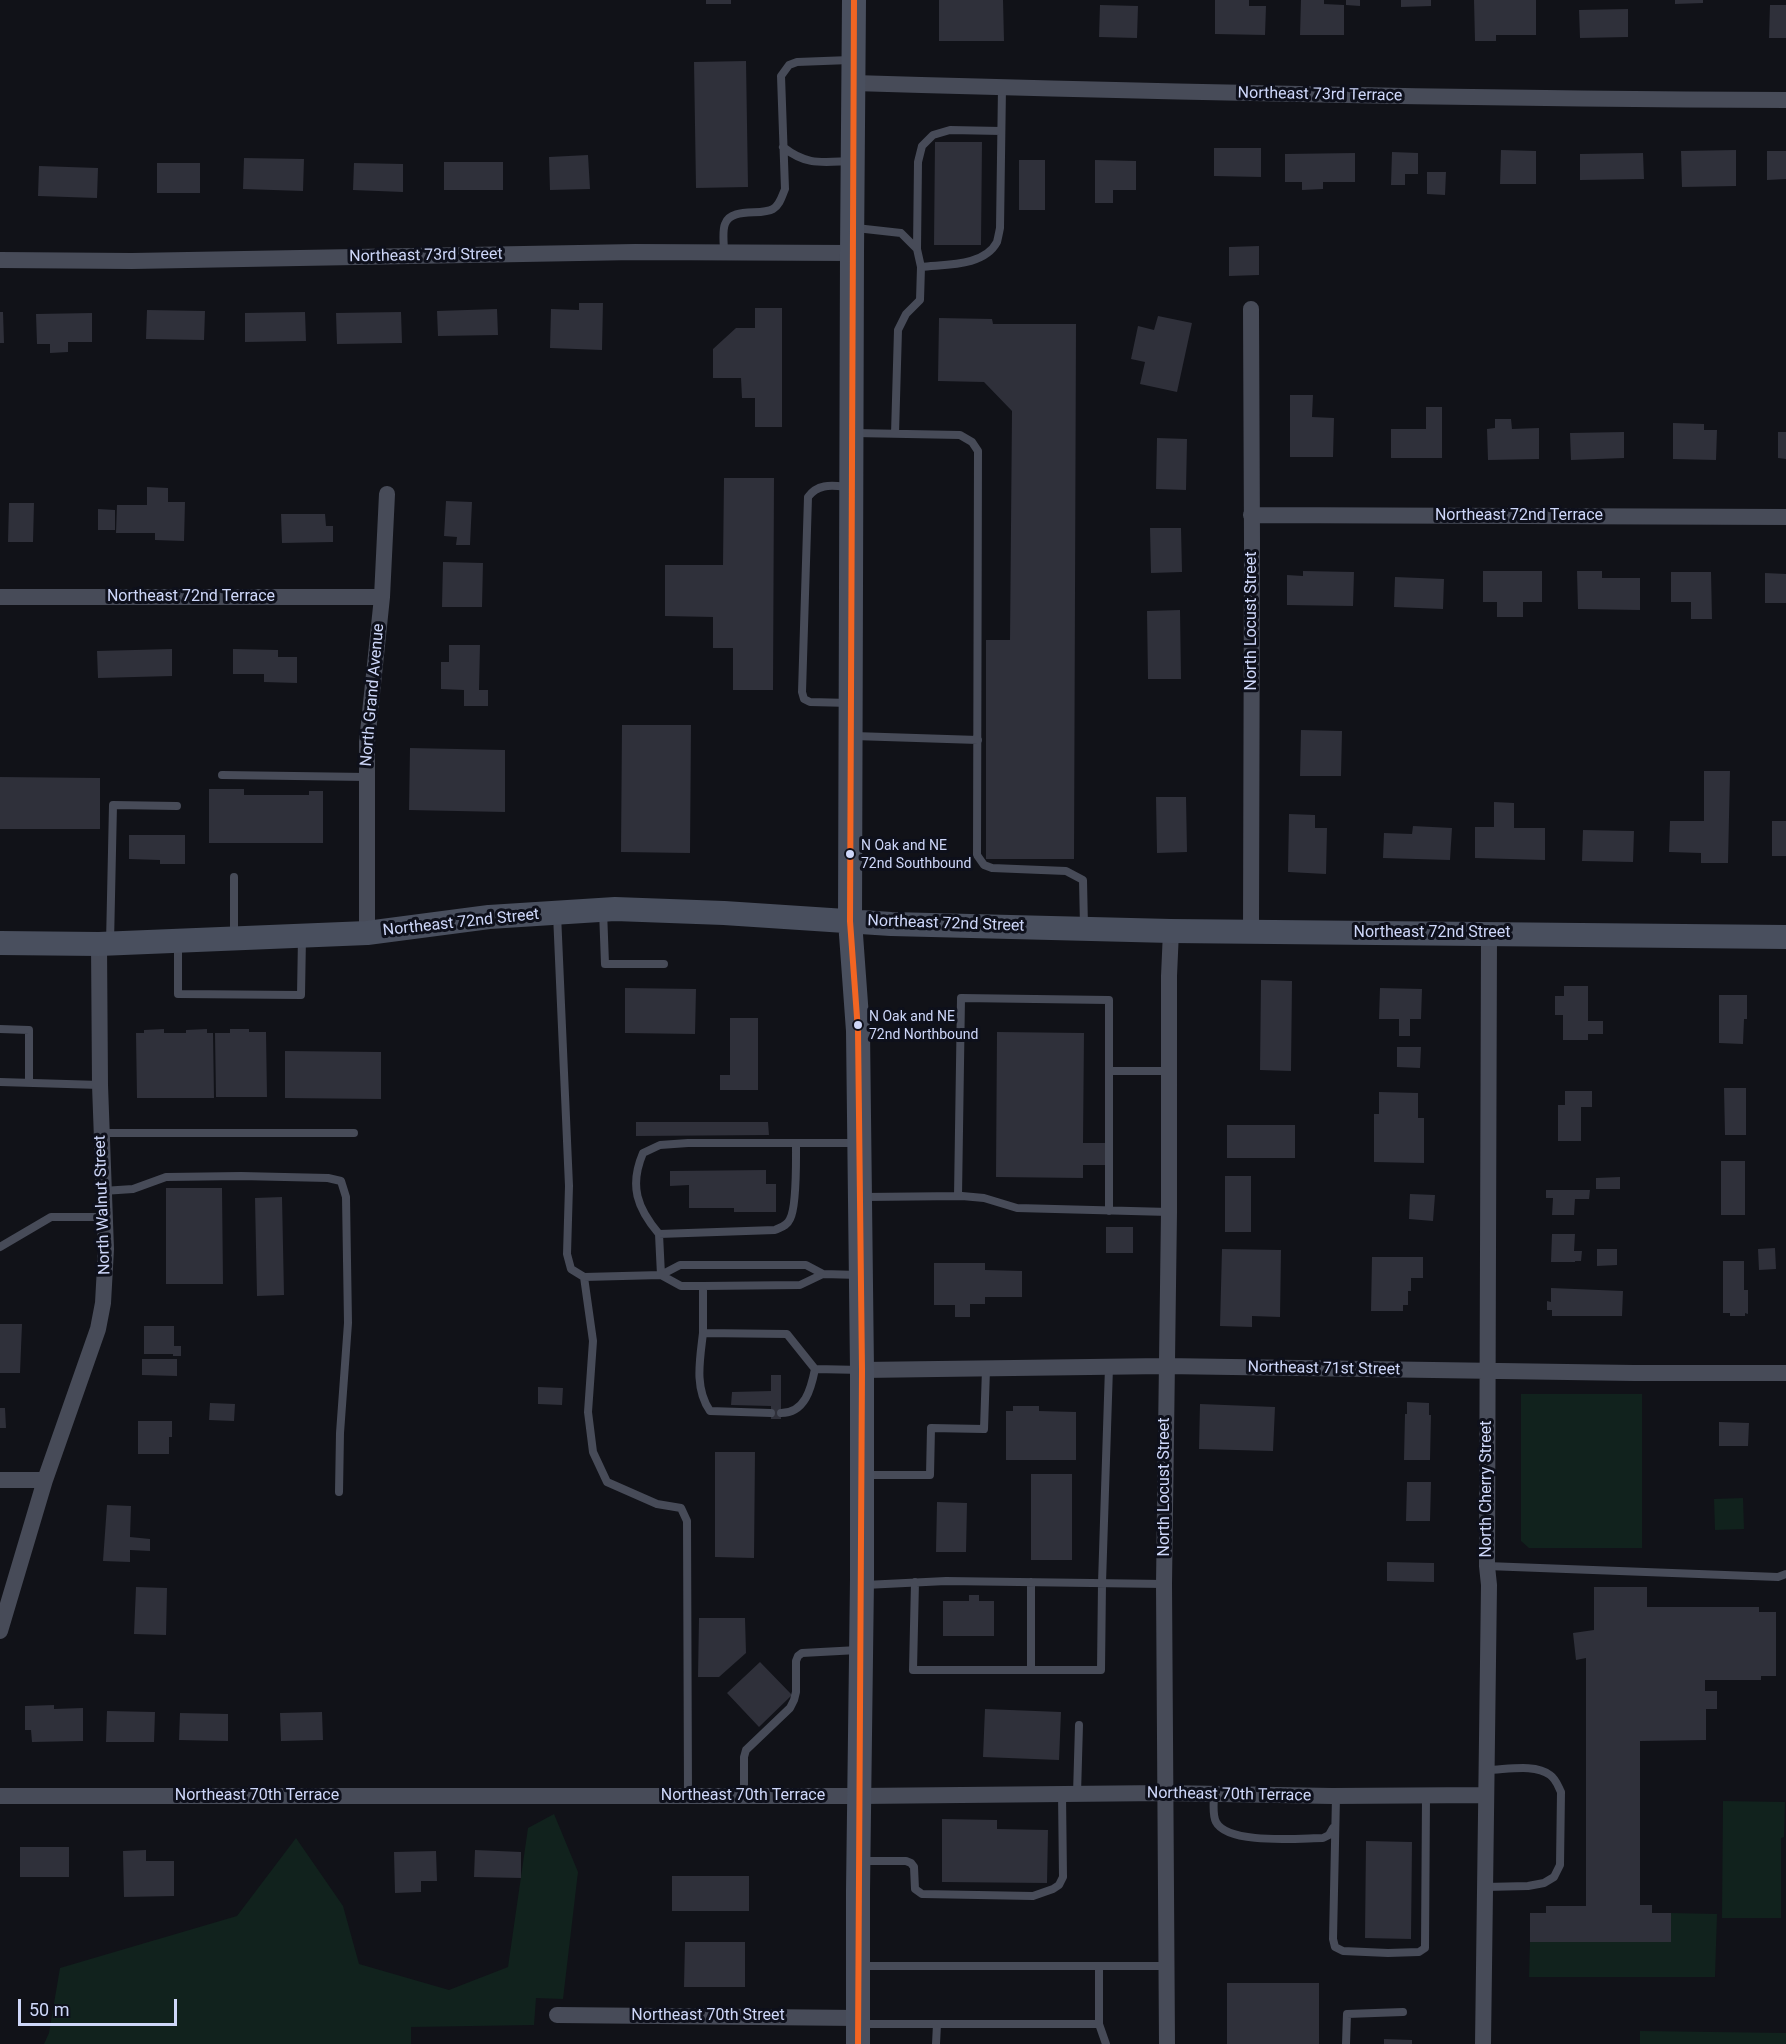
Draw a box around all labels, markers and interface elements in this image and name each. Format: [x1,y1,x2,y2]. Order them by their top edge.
street label: Northeast 73rd Terrace [1238,84,1402,106]
street label: Northeast 73rd Street [349,245,503,267]
street label: Northeast 72nd Terrace [1435,506,1603,526]
street label: North Locust Street [1242,552,1262,690]
street label: Northeast 72nd Terrace [107,587,275,607]
street label: North Grand Avenue [357,623,389,767]
place label: N Oak and NE 72nd Southbound [861,838,971,870]
marker: N Oak and NE 72nd Southbound [844,848,856,860]
street label: Northeast 72nd Street [382,905,540,941]
street label: Northeast 72nd Street [867,912,1025,936]
street label: Northeast 72nd Street [1353,923,1511,943]
place label: N Oak and NE 72nd Northbound [869,1009,978,1042]
marker: N Oak and NE 72nd Northbound [852,1019,864,1031]
street label: North Walnut Street [91,1135,115,1275]
street label: Northeast 71st Street [1247,1358,1401,1380]
street label: North Locust Street [1155,1418,1175,1556]
street label: North Cherry Street [1477,1421,1497,1557]
street label: Northeast 70th Terrace [1147,1784,1311,1806]
street label: Northeast 70th Terrace [175,1786,339,1806]
street label: Northeast 70th Terrace [661,1786,825,1806]
scale bar [21,1987,180,2025]
text: 50 m [29,1999,69,2020]
street label: Northeast 70th Street [631,2006,785,2026]

